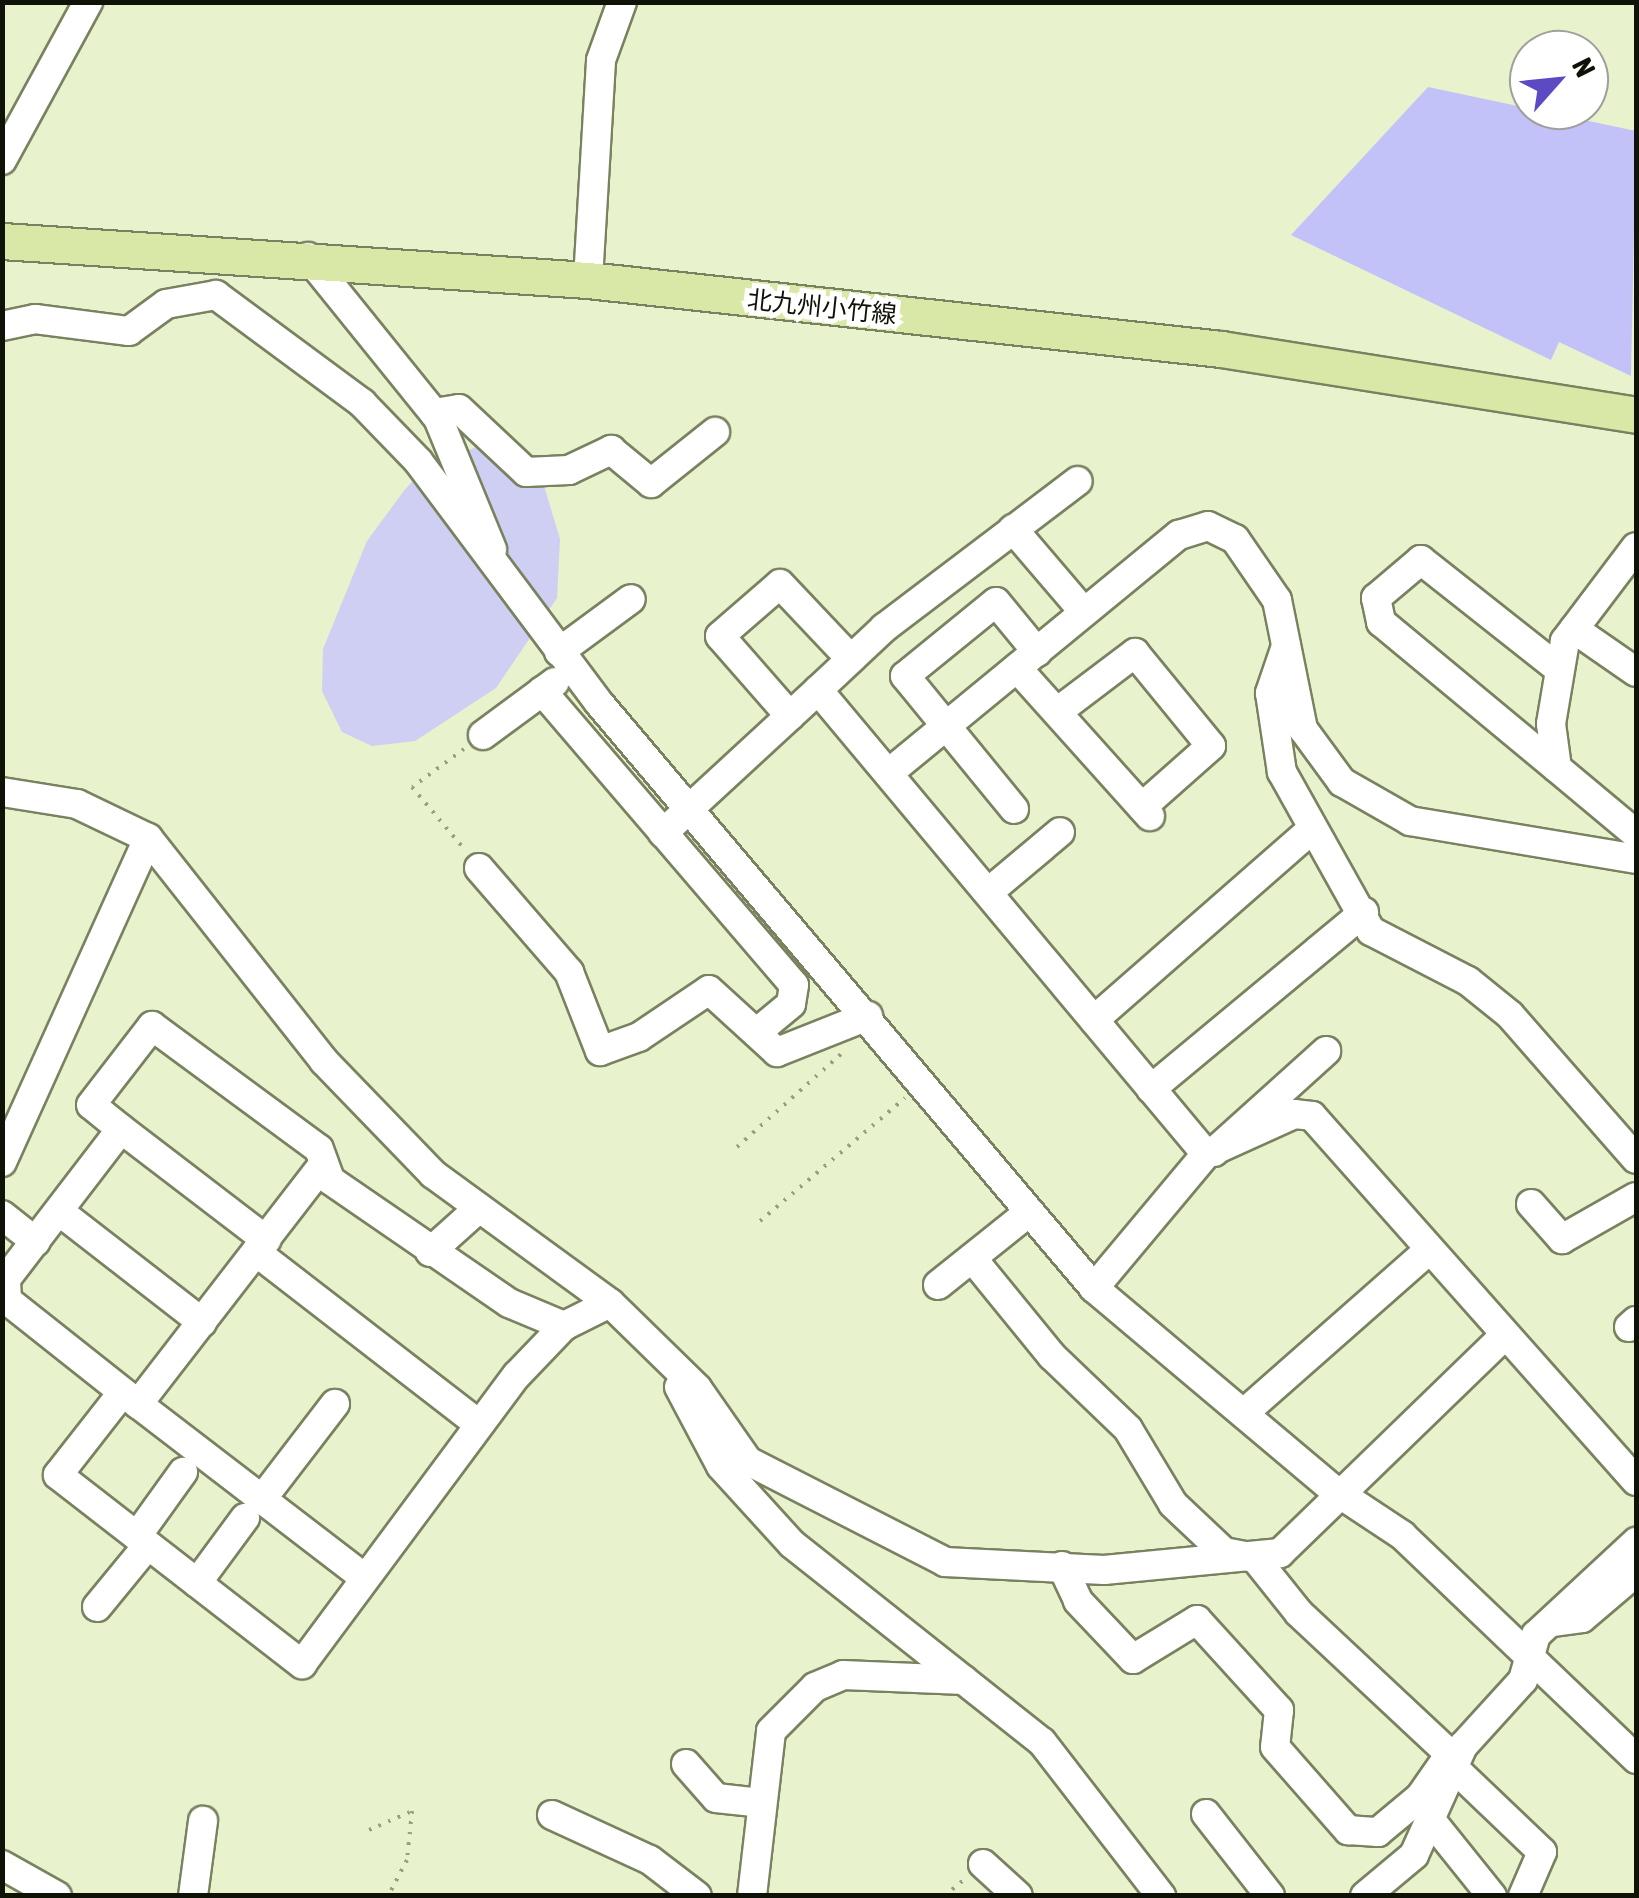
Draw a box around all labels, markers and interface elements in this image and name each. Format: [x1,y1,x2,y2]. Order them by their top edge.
north arrow [1509,30,1609,130]
text: N [1566,53,1602,82]
street label: 北九州小竹線 [746,284,898,330]

